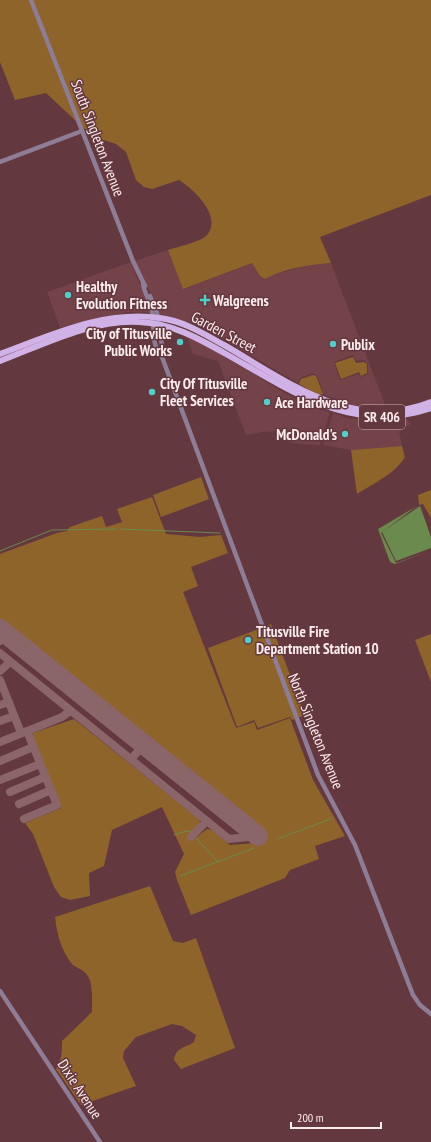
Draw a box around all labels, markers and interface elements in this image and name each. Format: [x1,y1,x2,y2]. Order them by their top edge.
street label: South Singleton Avenue [67,77,129,199]
place label: Healthy Evolution Fitness [76,277,167,313]
marker: Healthy Evolution Fitness [63,290,73,300]
place label: Walgreens [212,291,269,310]
marker: Walgreens [200,295,210,305]
street label: Garden Street [188,307,260,357]
place label: City of Titusville Public Works [86,324,172,360]
place label: Publix [341,335,375,354]
marker: City of Titusville Public Works [175,337,185,347]
marker: Publix [328,339,338,349]
place label: City Of Titusville Fleet Services [160,374,248,410]
marker: City Of Titusville Fleet Services [147,387,157,397]
place label: Ace Hardware [274,393,348,412]
marker: Ace Hardware [262,397,272,407]
road number: SR 406 [359,405,405,429]
place label: McDonald's [276,425,337,444]
marker: McDonald's [340,429,350,439]
place label: Titusville Fire Department Station 10 [256,622,379,658]
marker: Titusville Fire Department Station 10 [243,635,253,645]
street label: North Singleton Avenue [284,670,348,792]
street label: Dixie Avenue [54,1056,106,1122]
scale bar [291,1104,381,1130]
text: 200 m [297,1110,324,1125]

